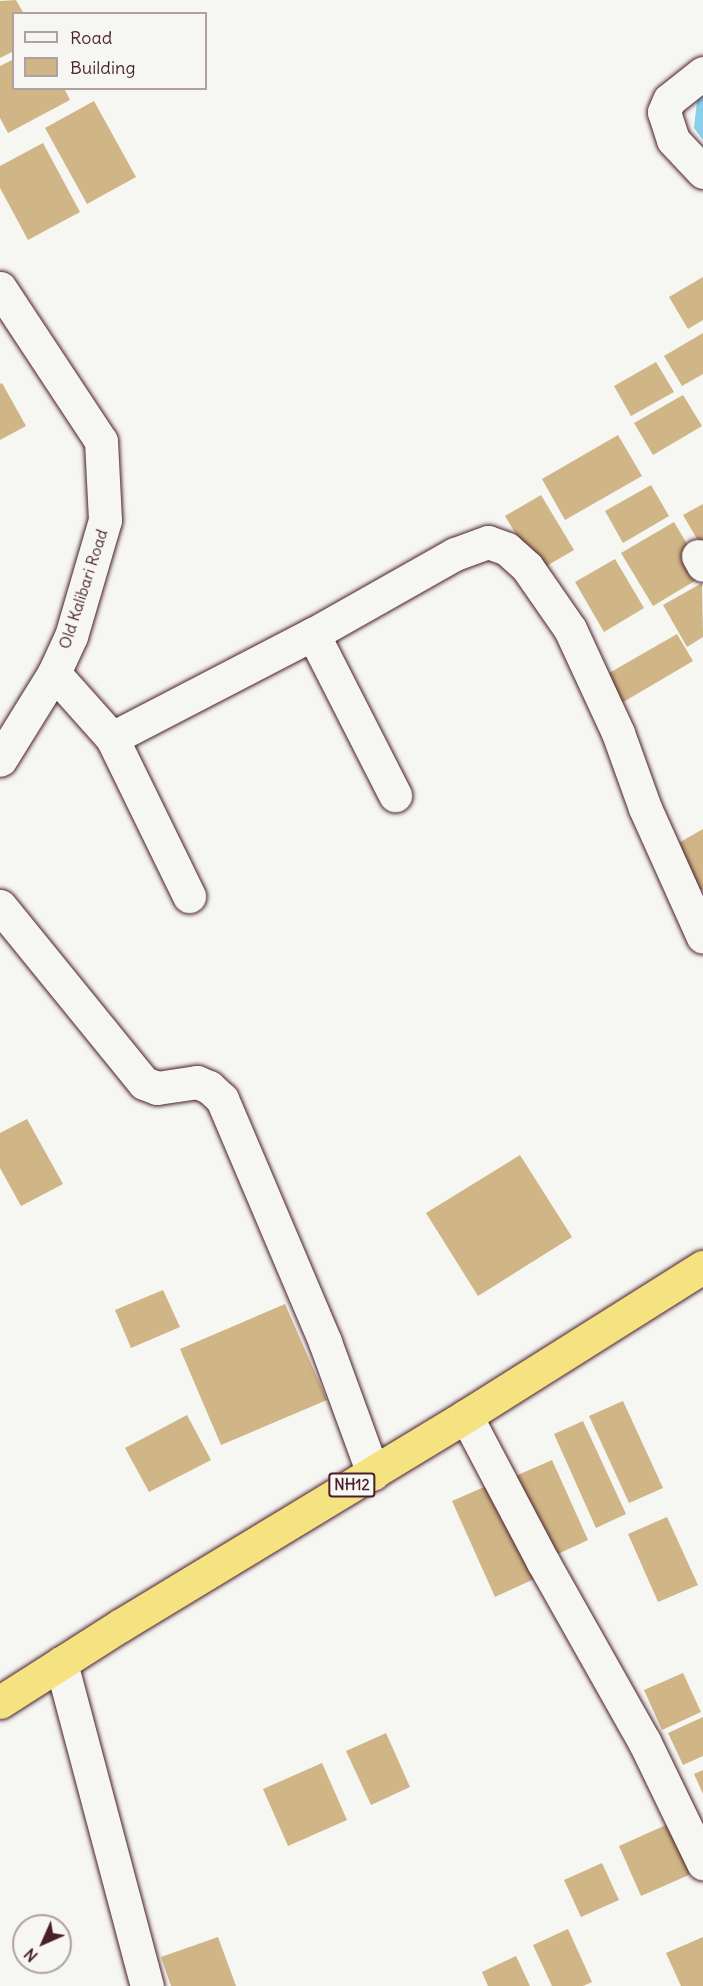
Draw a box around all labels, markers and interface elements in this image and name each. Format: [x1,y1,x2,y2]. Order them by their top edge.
legend [12,12,207,90]
text: Road [70,26,112,49]
text: Building [70,56,135,79]
street label: Old Kalibari Road [55,527,111,651]
road number: NH12 [328,1473,376,1497]
north arrow [12,1914,72,1974]
text: N [20,1944,42,1966]

